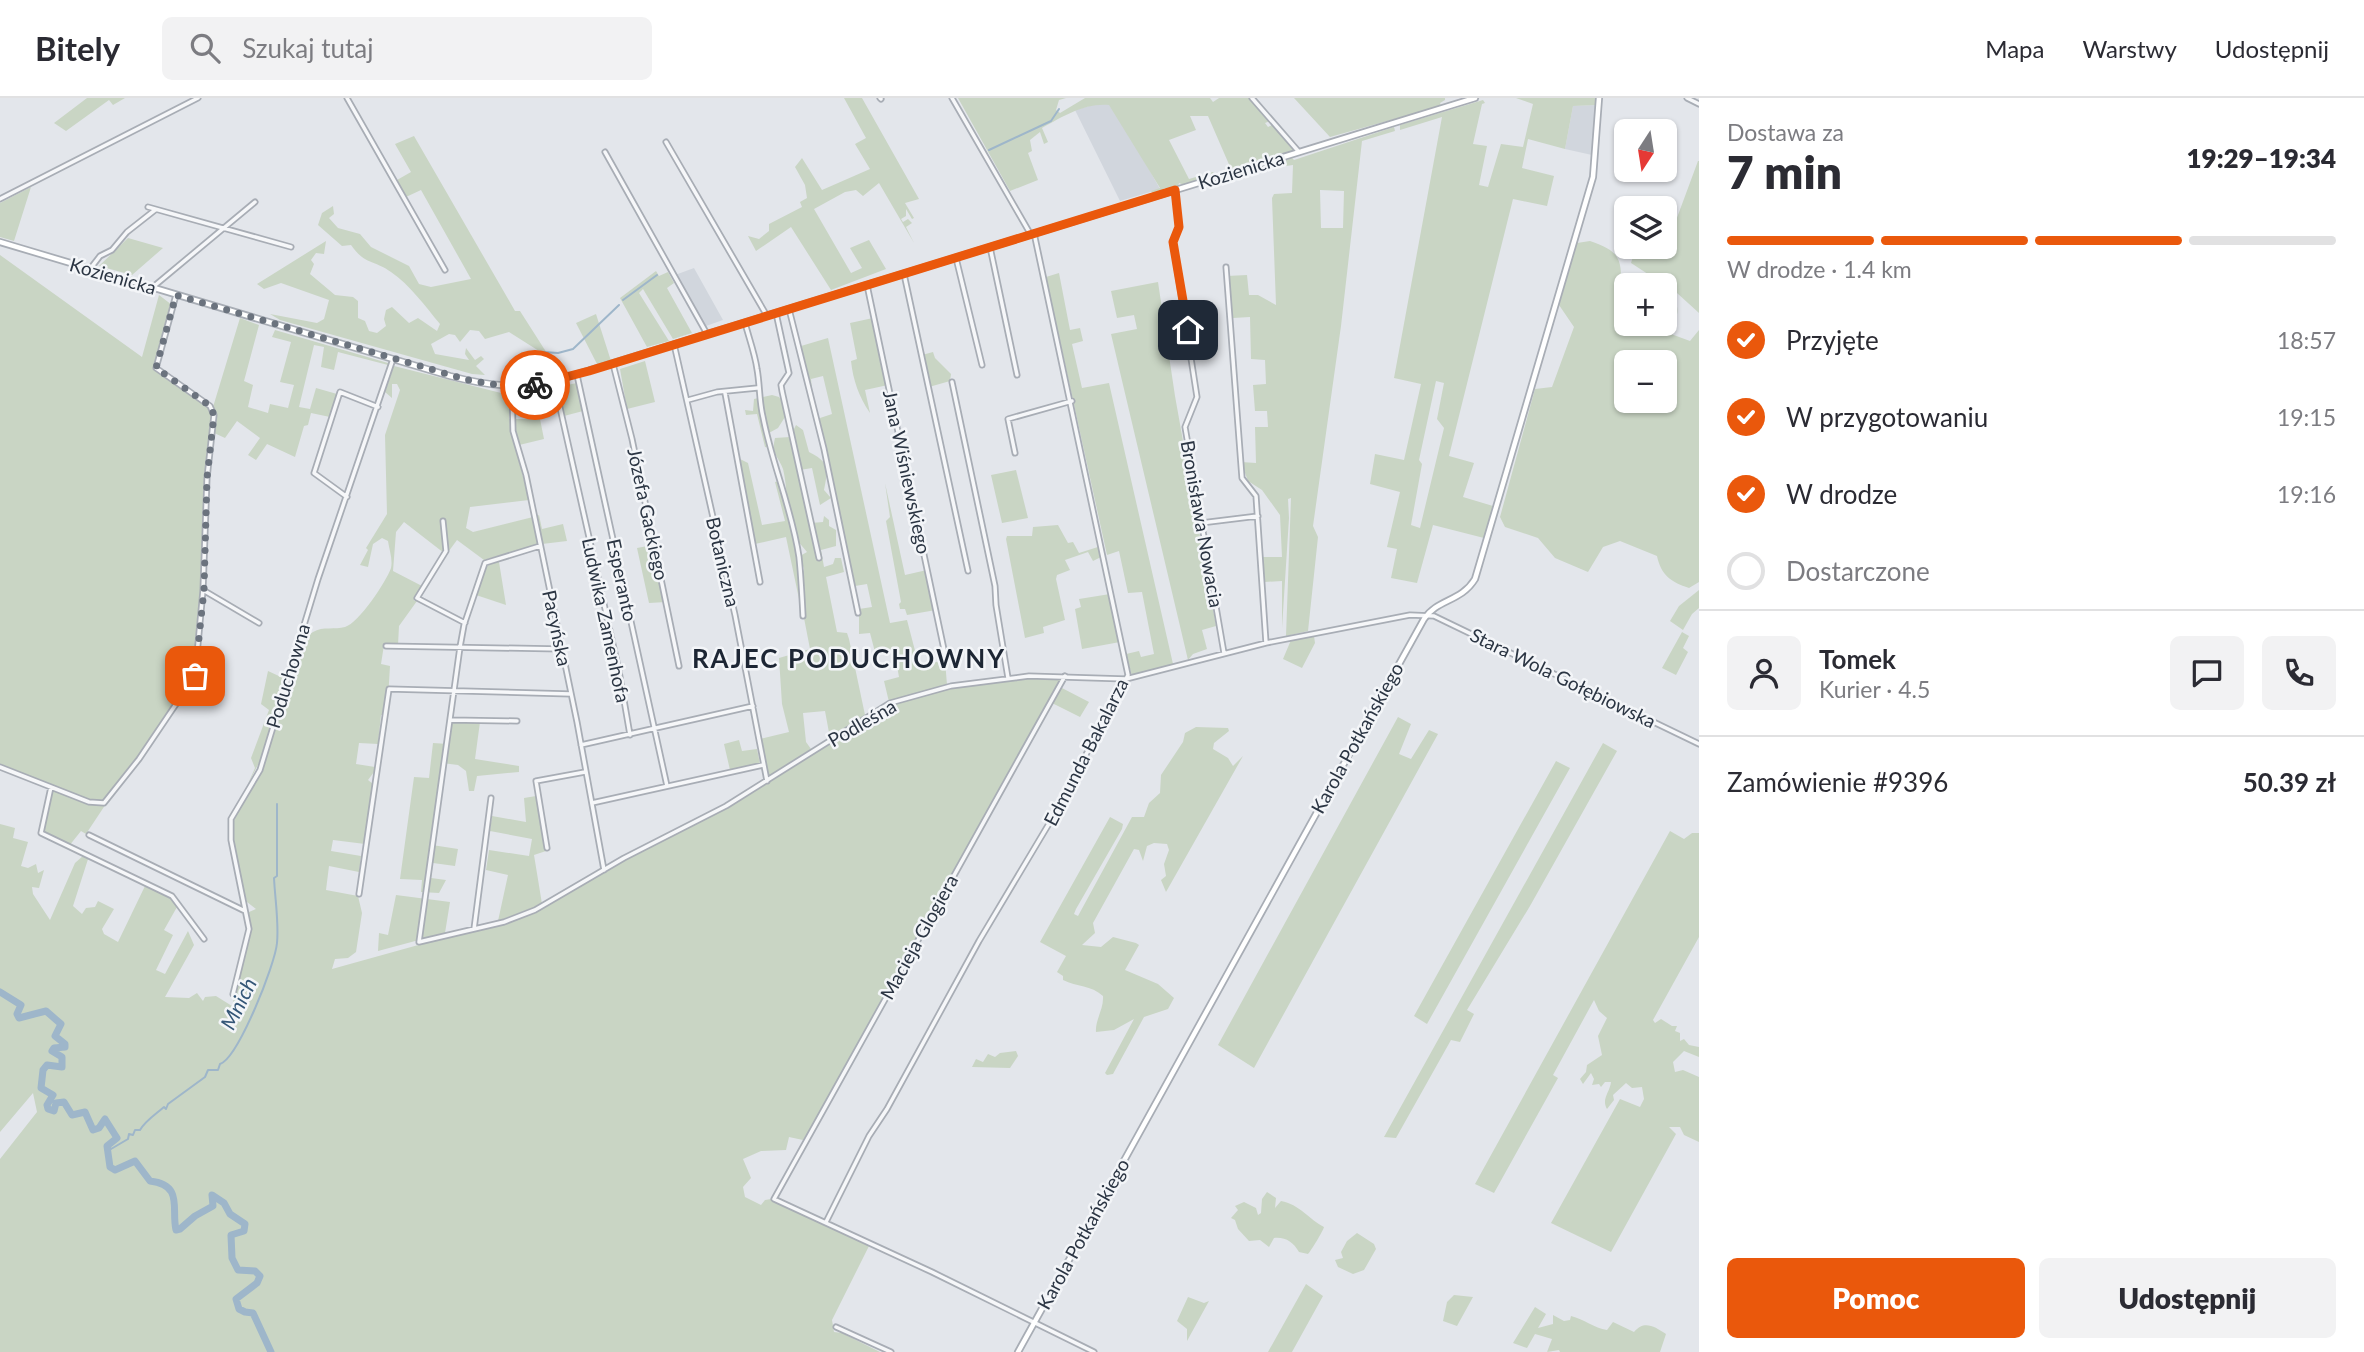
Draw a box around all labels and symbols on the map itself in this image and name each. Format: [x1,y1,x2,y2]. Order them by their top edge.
north arrow [1614,119,1676,182]
street label: Kozienicka [1195,146,1287,194]
street label: Kozienicka [67,252,159,299]
pin [1158,300,1218,360]
courier [500,350,570,420]
street label: Jana Wiśniewskiego [879,388,936,556]
street label: Bronisława Nowacia [1176,439,1229,609]
street label: Józefa Gackiego [623,446,674,582]
street label: Botaniczna [702,515,745,609]
street label: Ludwika Zamenhofa [578,535,635,705]
street label: Esperanto [603,536,642,623]
street label: Pacyńska [538,588,577,668]
street label: Poduchowna [261,621,314,731]
street label: Stara Wola Gołębiowska [1467,623,1660,733]
district label: RAJEC PODUCHOWNY [692,642,1006,674]
pin [165,646,225,706]
street label: Karola Potkańskiego [1306,658,1408,817]
street label: Edmunda Bakalarza [1038,674,1133,829]
street label: Podleśna [823,694,900,751]
street label: Macieja Glogiera [875,870,962,1003]
water label: Mnich [214,973,261,1033]
street label: Karola Potkańskiego [1032,1154,1134,1313]

